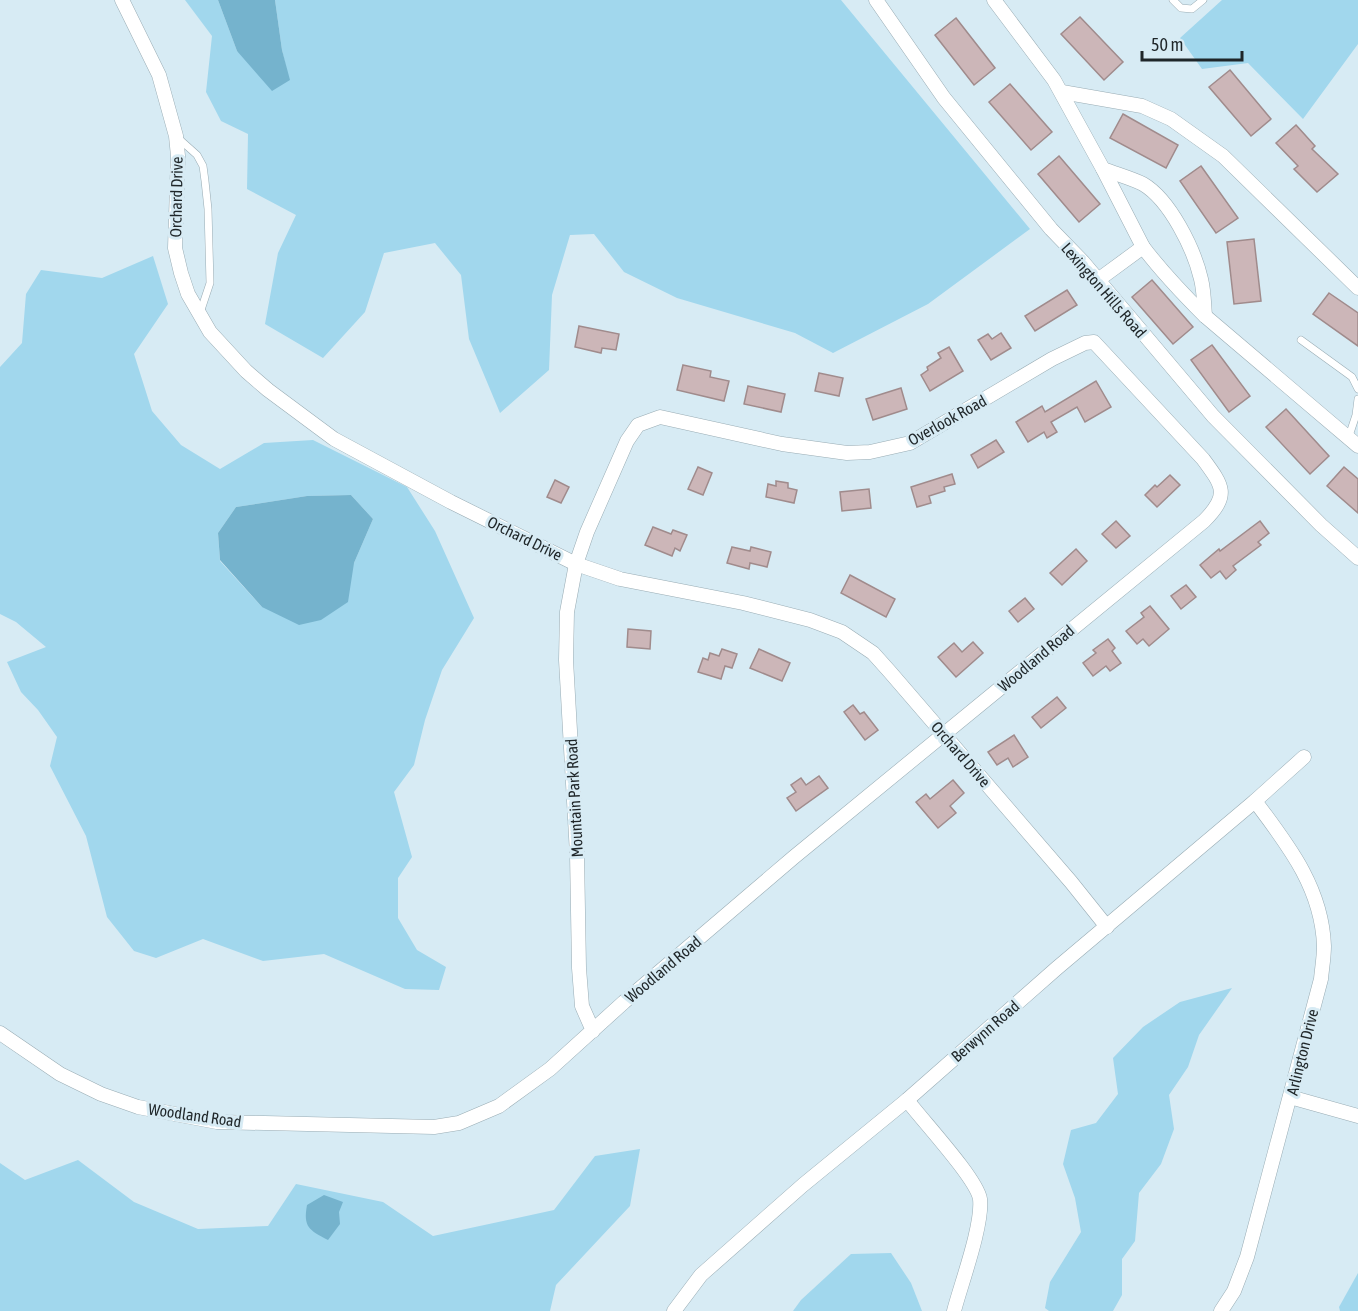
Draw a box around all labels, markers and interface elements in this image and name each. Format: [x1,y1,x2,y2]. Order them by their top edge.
scale bar [1142,24,1242,62]
text: 50 m [1151,34,1183,55]
street label: Orchard Drive [166,156,186,238]
street label: Lexington Hills Road [1057,239,1150,342]
street label: Overlook Road [905,391,989,449]
street label: Orchard Drive [485,512,565,564]
street label: Woodland Road [994,621,1078,695]
street label: Orchard Drive [928,718,994,790]
street label: Mountain Park Road [562,738,586,858]
street label: Woodland Road [621,932,705,1006]
street label: Berwynn Road [947,997,1023,1066]
street label: Arlington Drive [1283,1007,1322,1097]
street label: Woodland Road [147,1100,243,1130]

